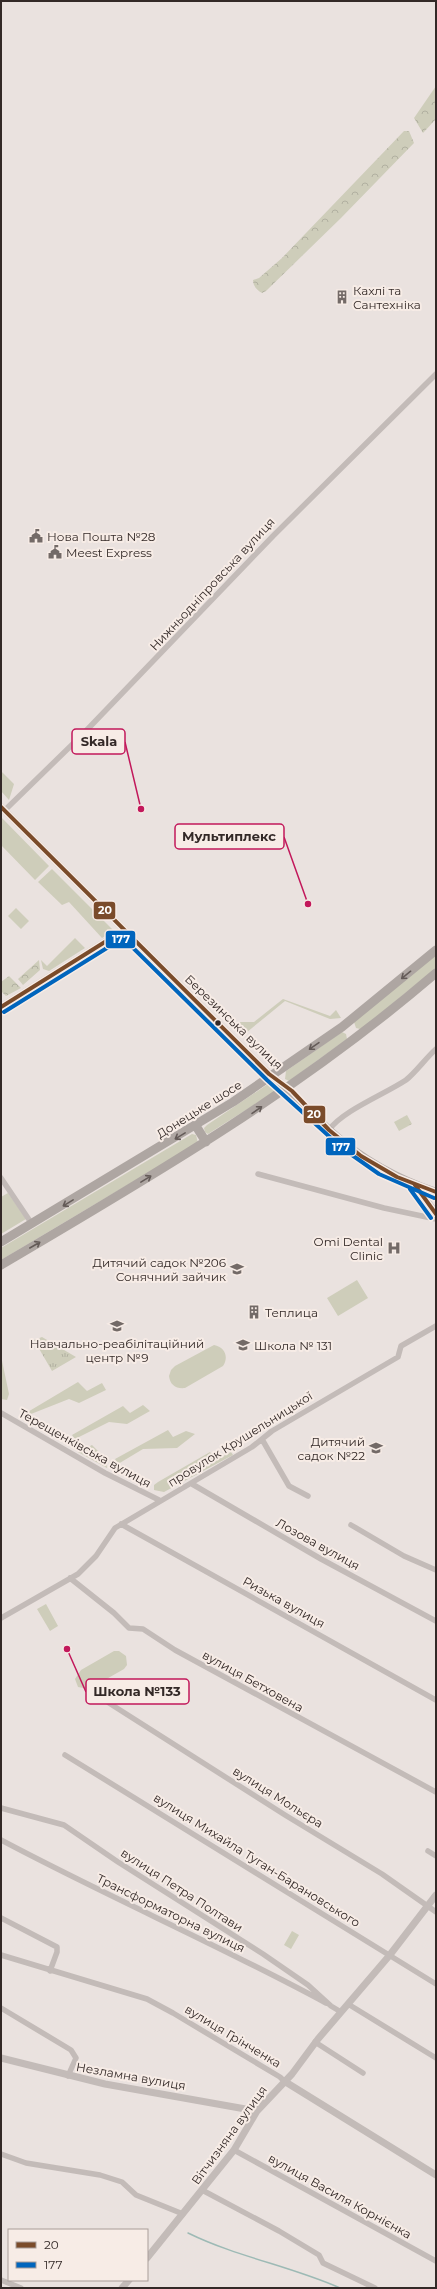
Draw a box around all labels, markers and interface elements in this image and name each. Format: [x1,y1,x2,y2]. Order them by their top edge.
place label: Кахлі та Сантехніка [353,283,421,312]
building icon: Кахлі та Сантехніка [334,289,350,305]
street label: Нижньодніпровська вулиця [146,514,278,654]
public building icon: Нова Пошта №28 [28,528,44,544]
place label: Нова Пошта №28 [47,529,156,544]
public building icon: Meest Express [47,544,63,560]
place label: Meest Express [66,545,152,560]
callout: Skala [72,729,125,754]
text: Skala [81,733,117,749]
callout: Мультиплекс [175,824,284,849]
text: Мультиплекс [182,828,276,844]
line badge: 20 [93,901,116,920]
text: 20 [98,903,113,917]
line badge: 177 [105,930,136,949]
text: 177 [112,932,130,946]
street label: Березинська вулиця [182,971,286,1073]
one-way arrow [400,971,411,980]
unlabelled marker [213,1018,223,1028]
one-way arrow [309,1042,320,1050]
street label: Донецьке шосе [154,1077,244,1141]
line badge: 20 [303,1105,326,1124]
one-way arrow [251,1106,262,1114]
text: 20 [307,1107,322,1121]
one-way arrow [175,1132,186,1140]
line badge: 177 [325,1137,356,1156]
text: 177 [332,1140,350,1154]
one-way arrow [140,1174,152,1182]
one-way arrow [63,1199,75,1207]
place label: Omi Dental Clinic [314,1234,383,1263]
hospital icon: Omi Dental Clinic [386,1240,402,1256]
one-way arrow [29,1241,40,1249]
place label: Дитячий садок №206 Сонячний зайчик [93,1255,226,1284]
school or university icon: Дитячий садок №206 Сонячний зайчик [229,1261,245,1277]
building icon: Теплица [246,1304,262,1320]
place label: Теплица [265,1305,318,1320]
school or university icon: Навчально-реабілітаційний центр №9 [109,1318,125,1334]
place label: Навчально-реабілітаційний центр №9 [30,1336,204,1365]
school or university icon: Школа № 131 [235,1337,251,1353]
place label: Школа № 131 [254,1338,332,1353]
street label: провулок Крушельницької [165,1388,315,1490]
street label: Терещенківська вулиця [16,1405,154,1491]
place label: Дитячий садок №22 [297,1434,365,1463]
school or university icon: Дитячий садок №22 [368,1440,384,1456]
street label: Лозова вулиця [273,1515,363,1573]
street label: Ризька вулиця [240,1573,328,1631]
street label: вулиця Бетховена [200,1647,306,1715]
callout: Школа №133 [86,1679,189,1704]
text: Школа №133 [93,1683,181,1699]
street label: вулиця Мольєра [230,1763,326,1831]
street label: вулиця Михайла Туган-Барановського [151,1790,363,1930]
street label: вулиця Петра Полтави [118,1845,246,1935]
street label: Трансформаторна вулиця [94,1871,248,1955]
street label: вулиця Грінченка [182,2001,284,2071]
street label: Незламна вулиця [75,2059,187,2093]
street label: Вітчизняна вулиця [188,2083,270,2187]
street label: вулиця Василя Корнієнка [266,2150,414,2242]
legend [8,2229,148,2281]
text: 20 [44,2237,59,2252]
text: 177 [44,2257,62,2272]

